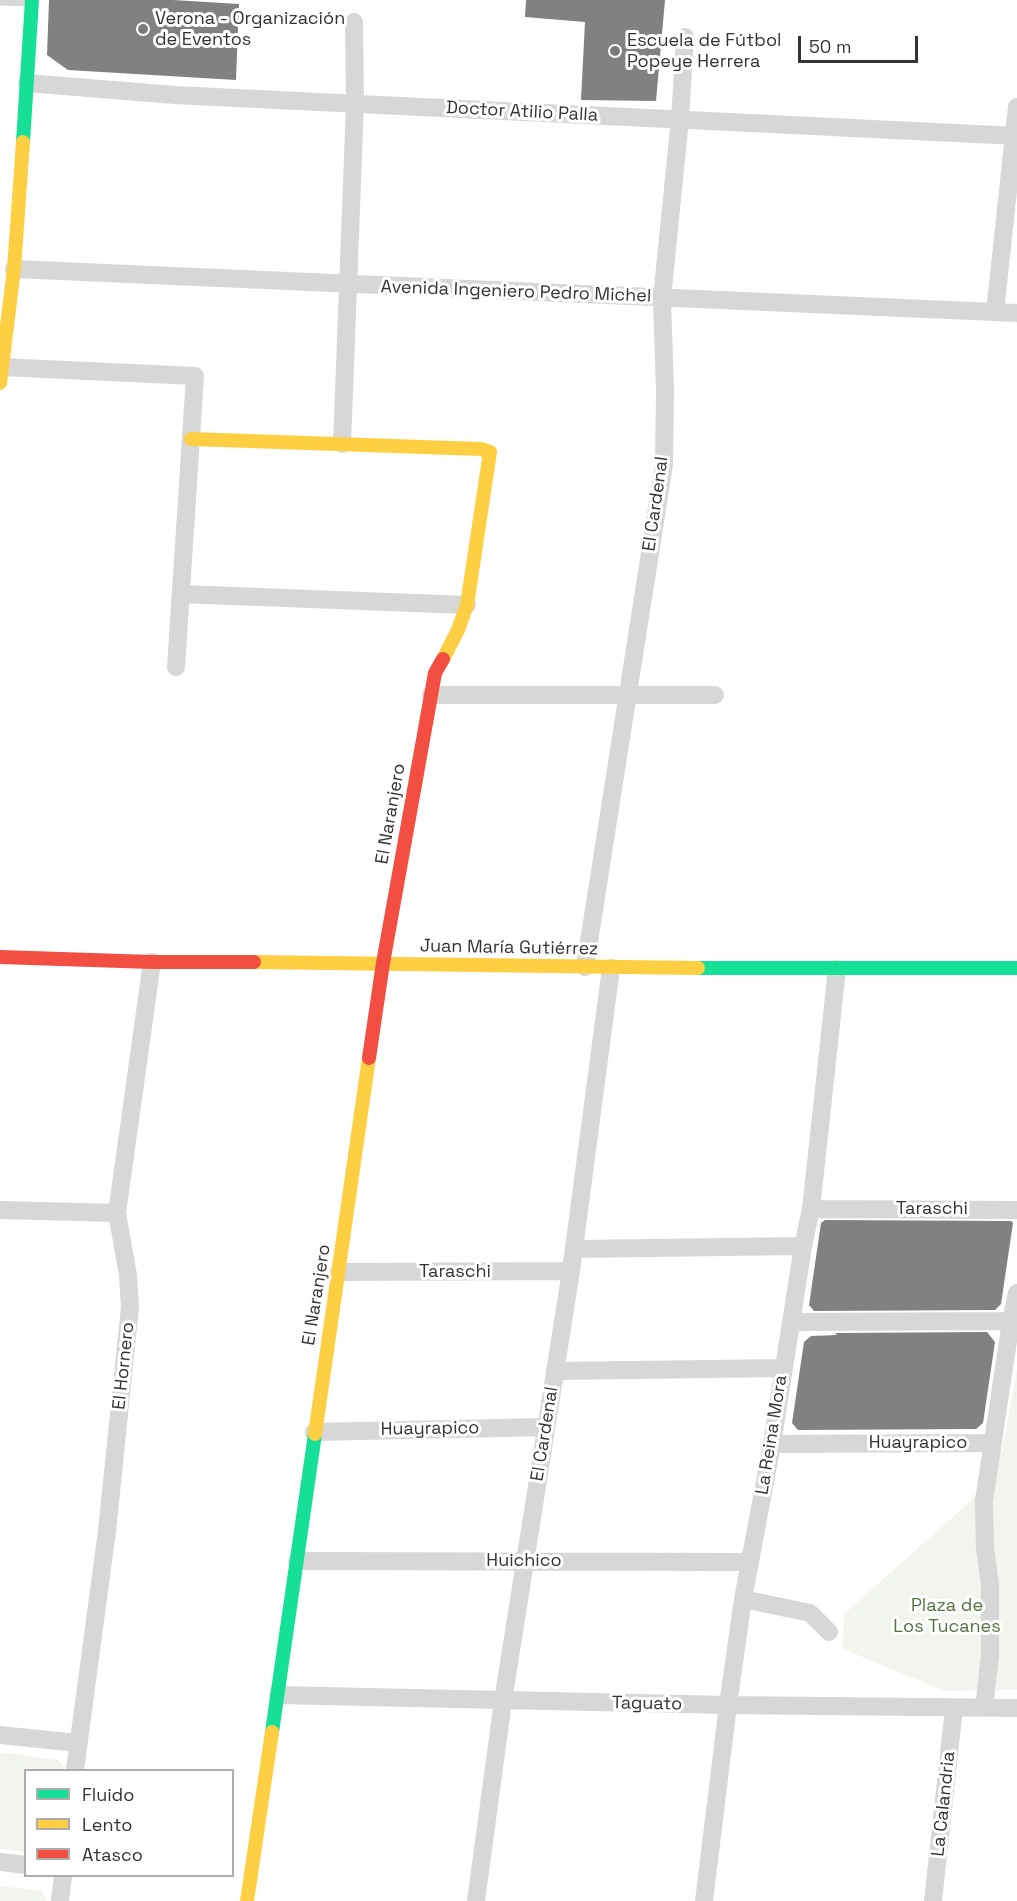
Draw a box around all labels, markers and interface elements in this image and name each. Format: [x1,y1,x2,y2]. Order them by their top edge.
place label: Verona - Organización de Eventos [155,8,345,50]
marker: Verona - Organización de Eventos [136,22,150,36]
scale bar [801,24,921,62]
place label: Escuela de Fútbol Popeye Herrera [627,30,781,72]
text: 50 m [809,35,851,58]
marker: Escuela de Fútbol Popeye Herrera [608,44,622,58]
street label: Doctor Atilio Palla [445,97,599,127]
street label: Avenida Ingeniero Pedro Michel [380,276,652,308]
street label: El Cardenal [639,455,673,553]
street label: El Naranjero [372,762,410,866]
street label: Juan María Gutiérrez [420,936,598,960]
street label: Taraschi [896,1198,968,1220]
street label: El Naranjero [298,1243,336,1347]
street label: Taraschi [419,1261,491,1283]
street label: El Hornero [109,1321,139,1411]
street label: La Reina Mora [752,1374,792,1496]
street label: El Cardenal [527,1385,563,1483]
street label: Huayrapico [380,1417,480,1441]
street label: Huayrapico [869,1432,967,1454]
street label: Huichico [486,1550,562,1572]
park label: Plaza de Los Tucanes [893,1595,1001,1638]
street label: Taguato [612,1693,682,1715]
street label: La Calandria [928,1750,960,1858]
legend [24,1769,234,1877]
text: Fluido [82,1783,134,1806]
text: Lento [82,1813,132,1836]
text: Atasco [82,1843,143,1866]

